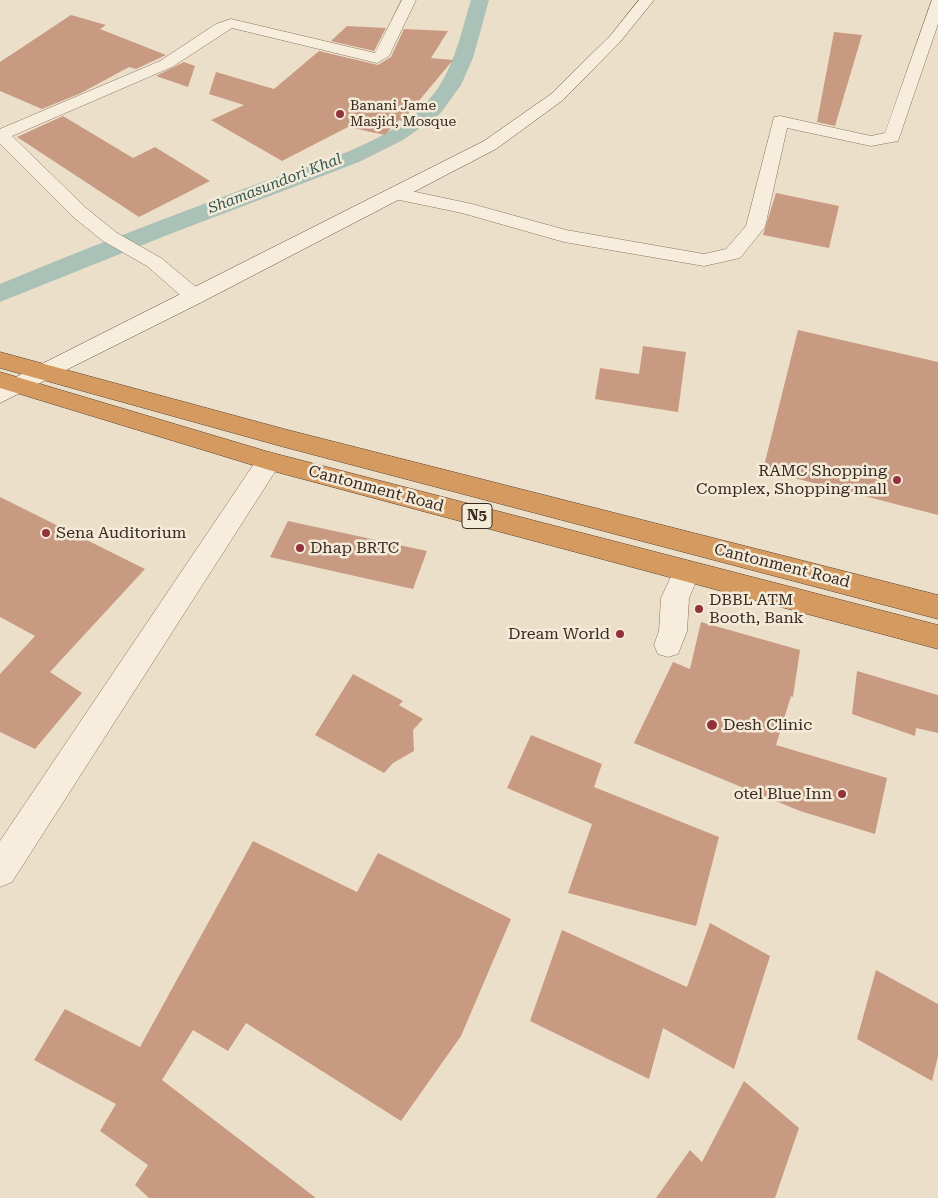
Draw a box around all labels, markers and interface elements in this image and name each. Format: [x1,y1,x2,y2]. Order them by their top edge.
place label: Banani Jame Masjid, Mosque [350,98,456,130]
marker: Banani Jame Masjid, Mosque [334,108,346,120]
water label: Shamasundori Khal [206,150,344,218]
place label: RAMC Shopping Complex, Shopping mall [696,461,887,499]
street label: Cantonment Road [306,462,446,516]
marker: RAMC Shopping Complex, Shopping mall [891,474,903,486]
road number: N5 [462,504,492,528]
place label: Sena Auditorium [56,523,186,543]
marker: Sena Auditorium [40,527,52,539]
place label: Dhap BRTC [310,538,399,558]
street label: Cantonment Road [712,540,852,592]
marker: Dhap BRTC [294,542,306,554]
place label: DBBL ATM Booth, Bank [709,590,804,628]
marker: DBBL ATM Booth, Bank [693,603,705,615]
place label: Dream World [508,624,610,644]
marker: Dream World [614,628,626,640]
place label: Desh Clinic [723,715,812,735]
marker: Desh Clinic [705,718,719,732]
place label: otel Blue Inn [734,784,832,804]
marker: otel Blue Inn [836,788,848,800]

